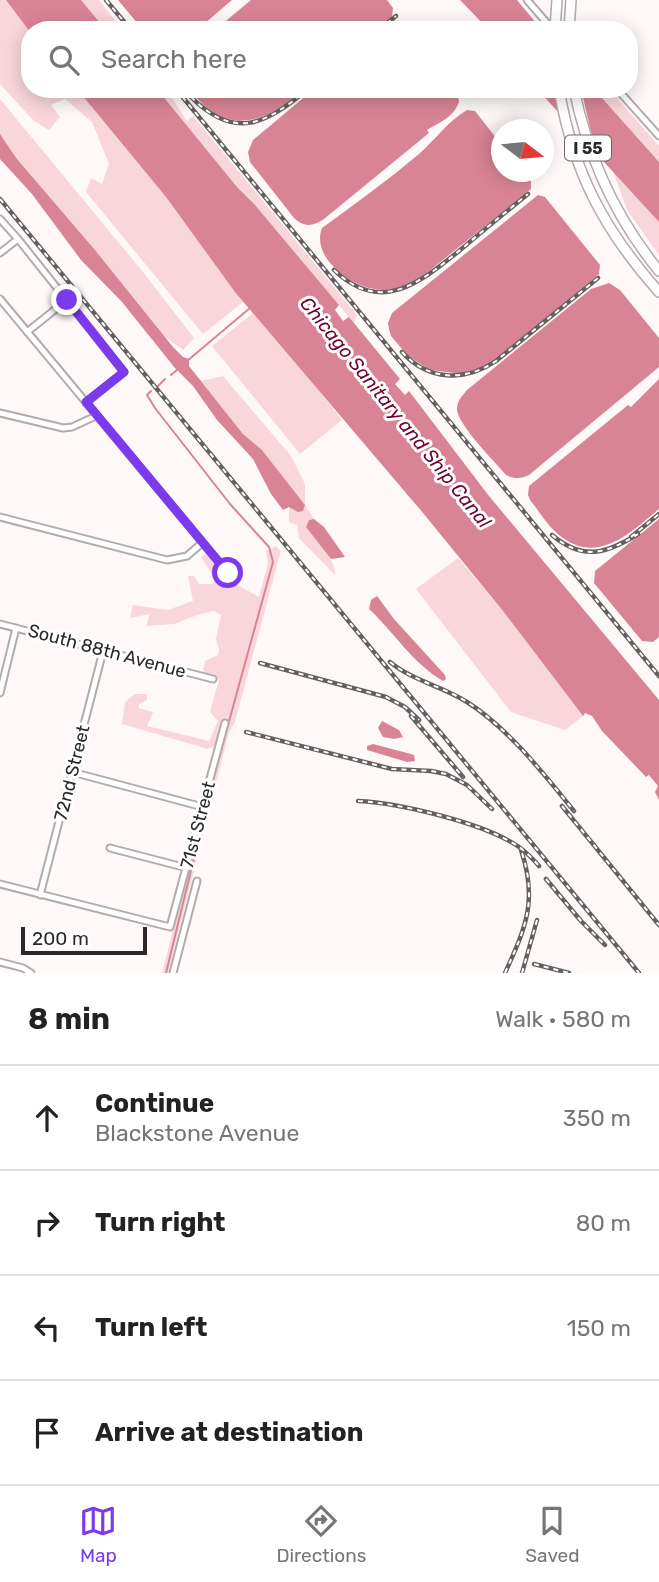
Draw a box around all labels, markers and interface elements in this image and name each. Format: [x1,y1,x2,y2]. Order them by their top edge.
search box [21,21,638,98]
icon: search [45,41,83,79]
text: Search here [101,44,247,75]
north arrow [491,119,554,182]
road number: I 55 [565,136,611,160]
route end [51,284,82,315]
water label: Chicago Sanitary and Ship Canal [295,292,496,533]
route start [212,557,243,588]
street label: South 88th Avenue [26,619,188,683]
street label: 72nd Street [49,723,95,823]
street label: 71st Street [176,779,220,871]
scale bar [21,924,147,956]
text: 200 m [32,927,89,950]
text: 8 min [28,1001,110,1037]
text: Walk · 580 m [495,1005,631,1033]
text: Continue [95,1088,214,1119]
icon: ahead [28,1099,66,1137]
text: 350 m [563,1104,631,1132]
text: Blackstone Avenue [95,1119,299,1147]
icon: right [28,1204,66,1242]
text: Turn right [95,1207,225,1238]
text: 80 m [576,1209,631,1237]
icon: left [28,1309,66,1347]
text: Turn left [95,1312,207,1343]
text: 150 m [567,1314,631,1342]
icon: arrive [28,1414,66,1452]
text: Arrive at destination [95,1417,363,1448]
tab: Map [79,1502,117,1567]
tab: Directions [276,1502,366,1567]
tab: Saved [525,1502,580,1567]

